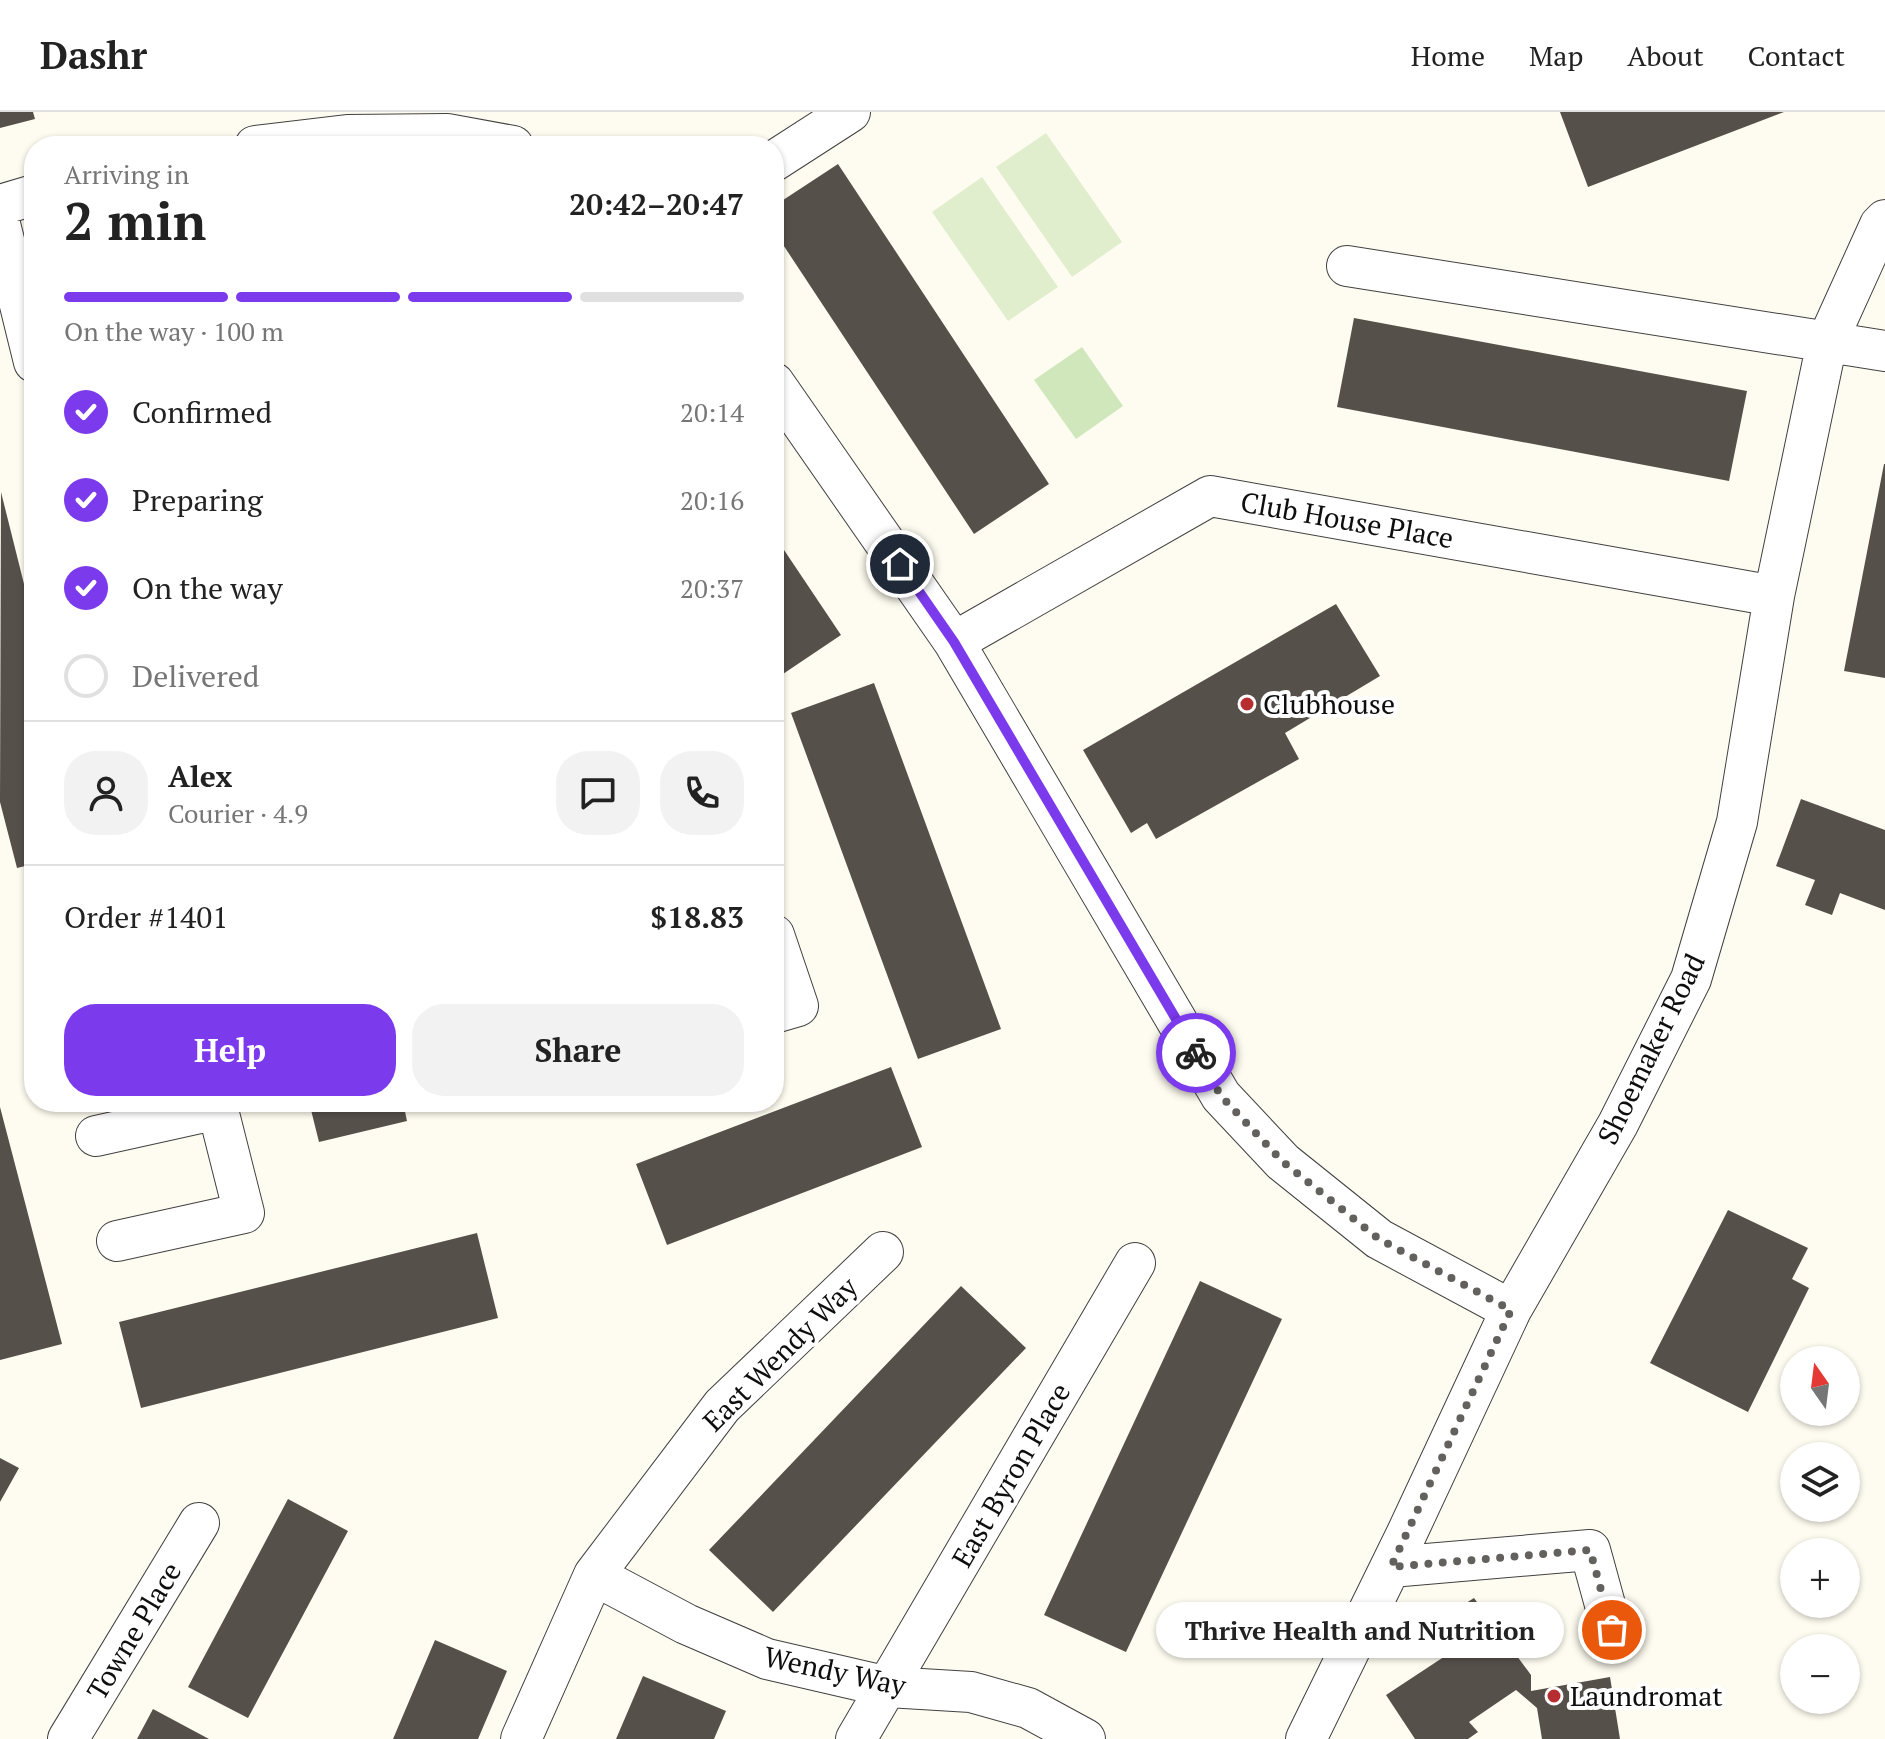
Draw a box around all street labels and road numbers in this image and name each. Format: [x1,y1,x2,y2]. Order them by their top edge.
street label: Club House Place [1238,483,1456,556]
street label: Shoemaker Road [1588,947,1713,1150]
street label: East Wendy Way [694,1268,865,1439]
street label: East Byron Place [943,1376,1078,1573]
street label: Towne Place [78,1555,189,1706]
street label: Wendy Way [761,1637,910,1704]

